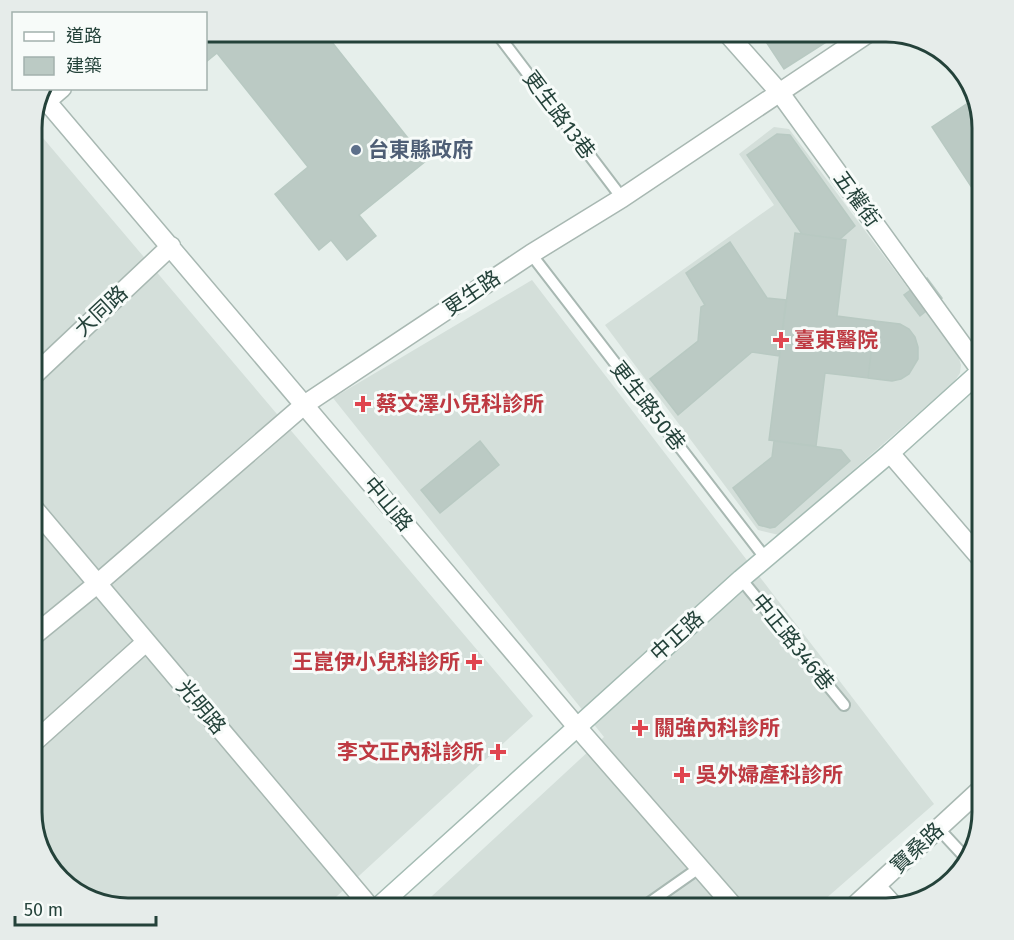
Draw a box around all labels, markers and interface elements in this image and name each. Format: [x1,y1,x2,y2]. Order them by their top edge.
legend [12,12,207,90]
text: 道路 [66,25,102,47]
text: 建築 [66,55,102,77]
street label: 更生路13巷 [517,66,601,164]
place label: 台東縣政府 [368,137,473,163]
marker: 台東縣政府 [349,143,363,157]
street label: 五權街 [828,166,886,232]
street label: 更生路 [439,265,505,321]
street label: 大同路 [69,280,133,342]
place label: 臺東醫院 [794,327,878,353]
marker: 臺東醫院 [772,331,790,349]
street label: 更生路50巷 [605,356,691,456]
place label: 蔡文澤小兒科診所 [376,391,544,417]
marker: 蔡文澤小兒科診所 [354,395,372,413]
street label: 中山路 [358,472,418,536]
street label: 中正路346巷 [746,588,840,696]
street label: 中正路 [645,605,709,667]
place label: 王崑伊小兒科診所 [292,649,460,675]
marker: 王崑伊小兒科診所 [465,653,483,671]
street label: 光明路 [171,675,231,739]
place label: 關強內科診所 [654,715,780,741]
marker: 關強內科診所 [631,719,649,737]
place label: 李文正內科診所 [337,739,484,765]
marker: 李文正內科診所 [489,743,507,761]
place label: 吳外婦產科診所 [696,762,843,788]
marker: 吳外婦產科診所 [673,766,691,784]
street label: 寶桑路 [885,817,949,879]
scale bar [15,889,156,927]
text: 50 m [24,899,63,921]

